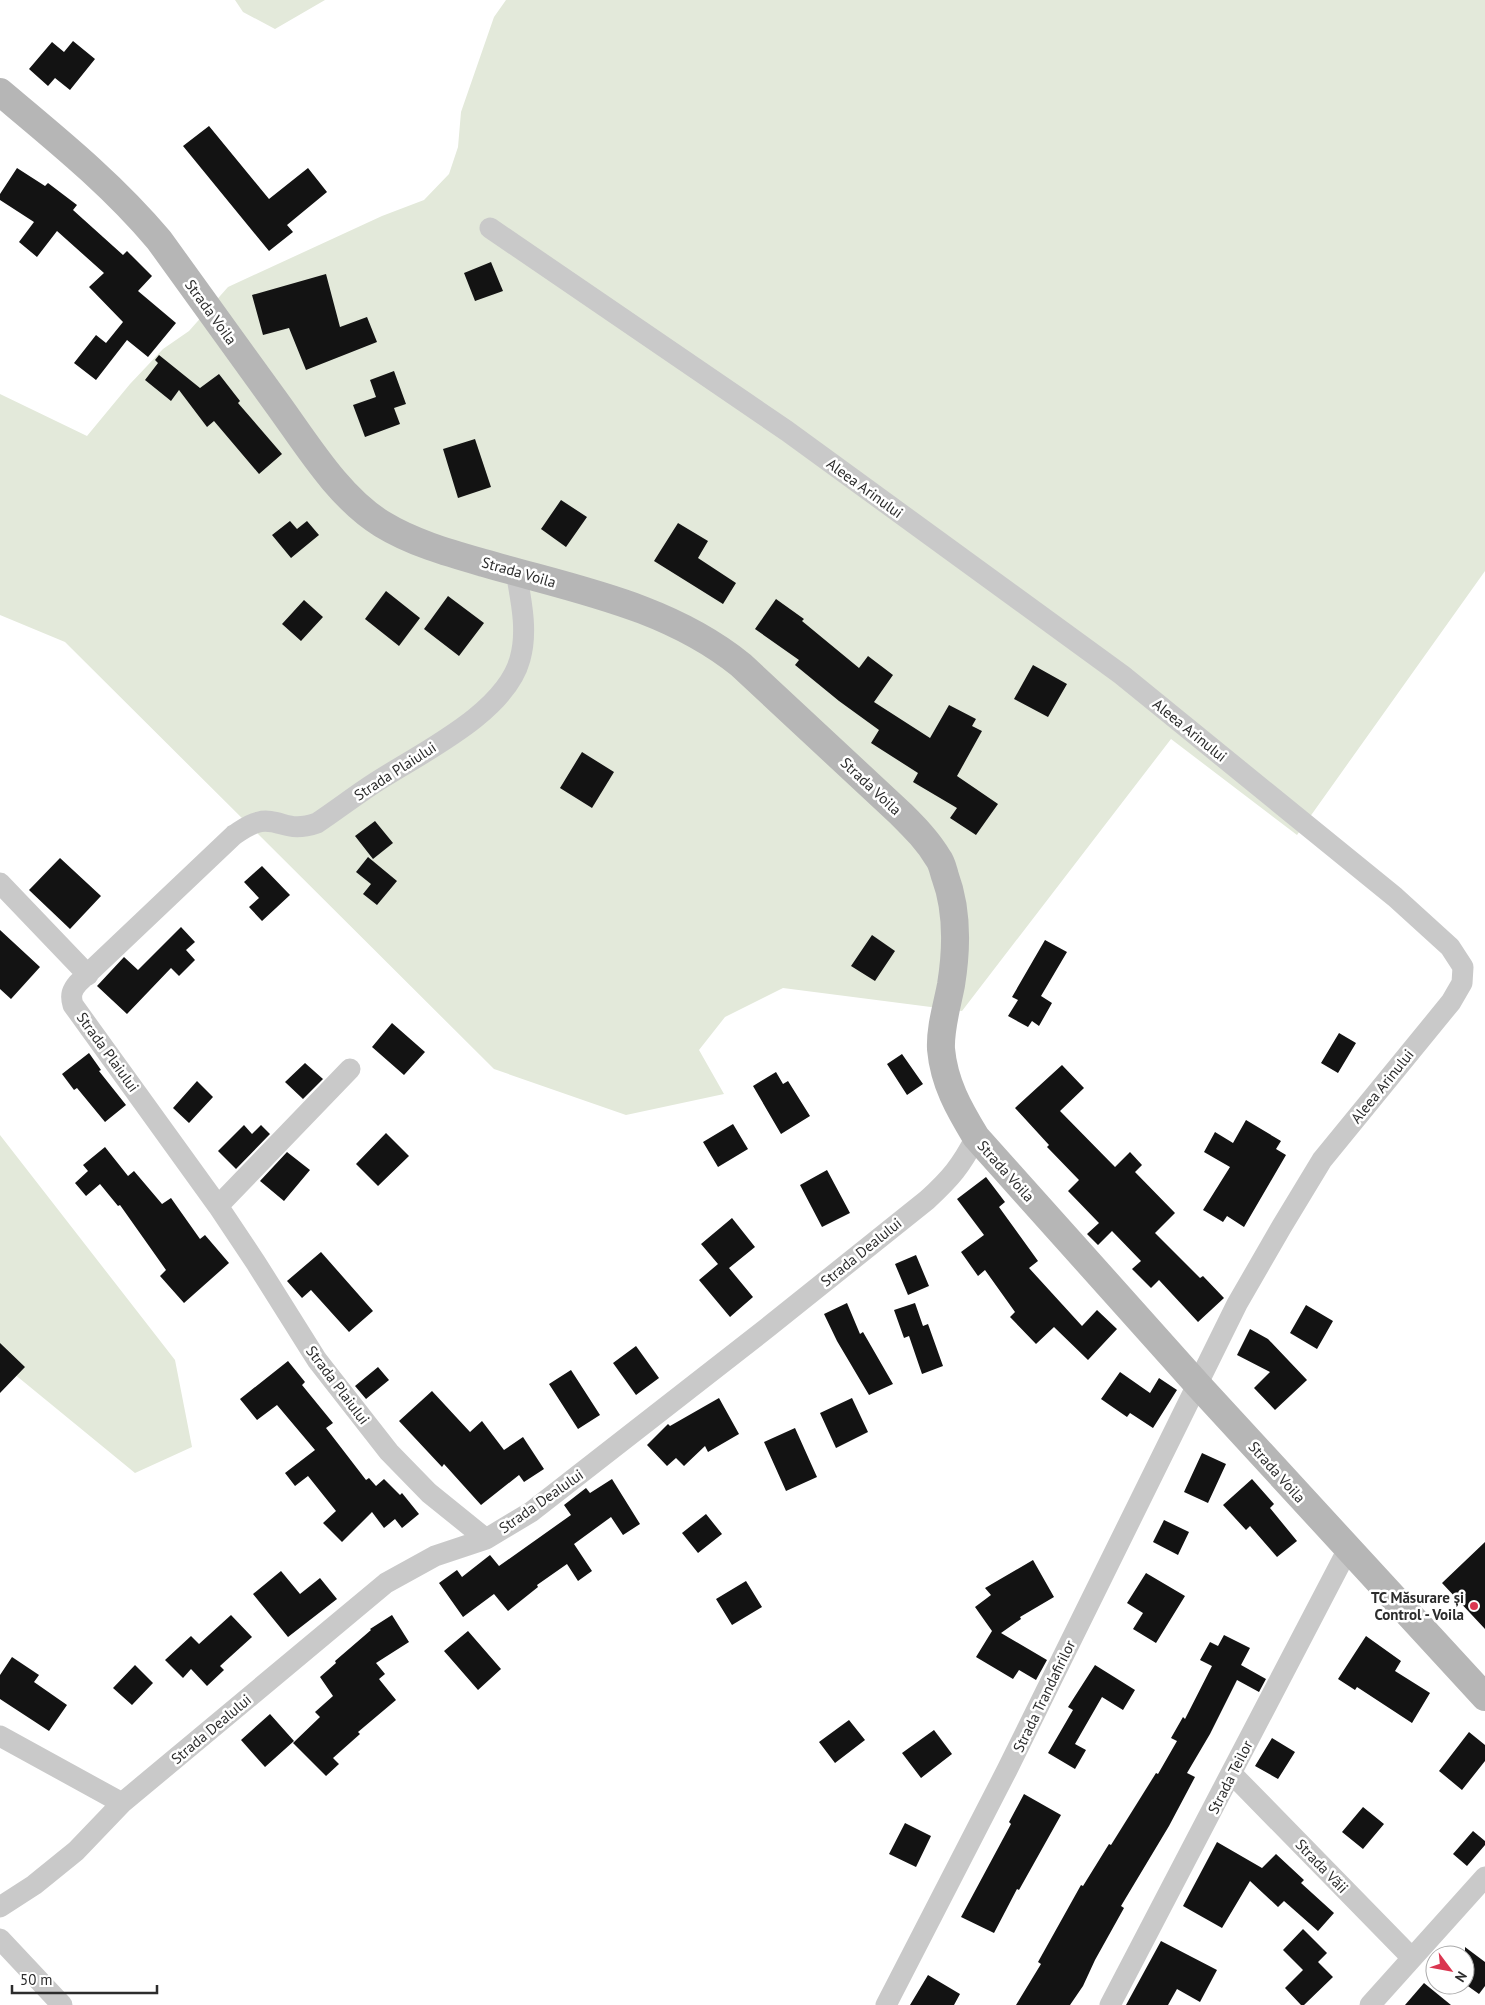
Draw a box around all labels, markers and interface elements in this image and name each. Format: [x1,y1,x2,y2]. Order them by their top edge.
street label: Strada Voila [181,276,241,348]
street label: Aleea Arinului [823,454,907,522]
street label: Strada Voila [480,552,558,592]
street label: Aleea Arinului [1149,694,1231,766]
street label: Strada Plaiului [350,737,440,805]
street label: Strada Voila [837,753,905,819]
street label: Strada Plaiului [73,1008,143,1096]
street label: Aleea Arinului [1346,1045,1418,1127]
street label: Strada Voila [973,1136,1039,1206]
street label: Strada Dealului [817,1213,905,1291]
street label: Strada Plaiului [302,1342,374,1428]
street label: Strada Voila [1244,1437,1310,1507]
street label: Strada Dealului [495,1465,587,1537]
place label: TC Măsurare și Control - Voila [1371,1588,1464,1624]
marker: TC Măsurare și Control - Voila [1468,1600,1480,1612]
street label: Strada Trandafirilor [1009,1637,1079,1755]
street label: Strada Dealului [167,1690,255,1768]
street label: Strada Teilor [1203,1737,1257,1817]
street label: Strada Văii [1292,1835,1352,1897]
north arrow [1425,1945,1475,1995]
scale bar [12,1962,158,1994]
text: N [1451,1968,1471,1986]
text: 50 m [20,1970,53,1989]

